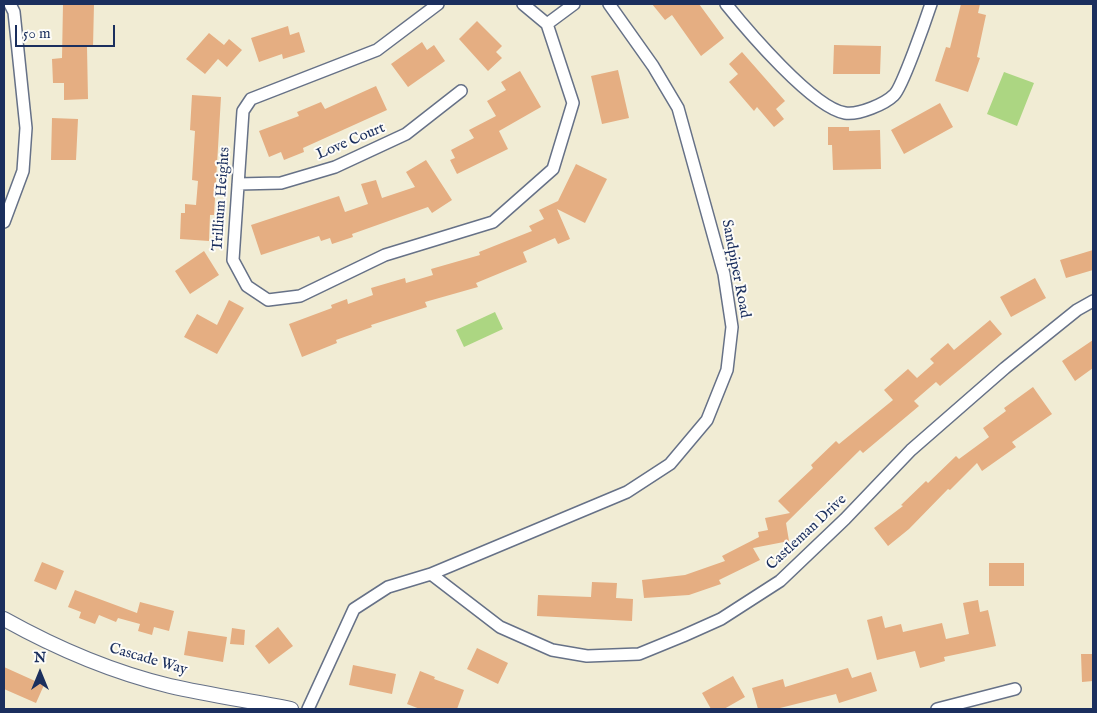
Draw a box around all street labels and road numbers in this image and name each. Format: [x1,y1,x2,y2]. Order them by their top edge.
street label: Love Court [314,120,388,164]
street label: Trillium Heights [209,146,235,252]
street label: Sandpiper Road [717,218,753,320]
street label: Castleman Drive [763,491,851,575]
street label: Cascade Way [107,640,189,680]

